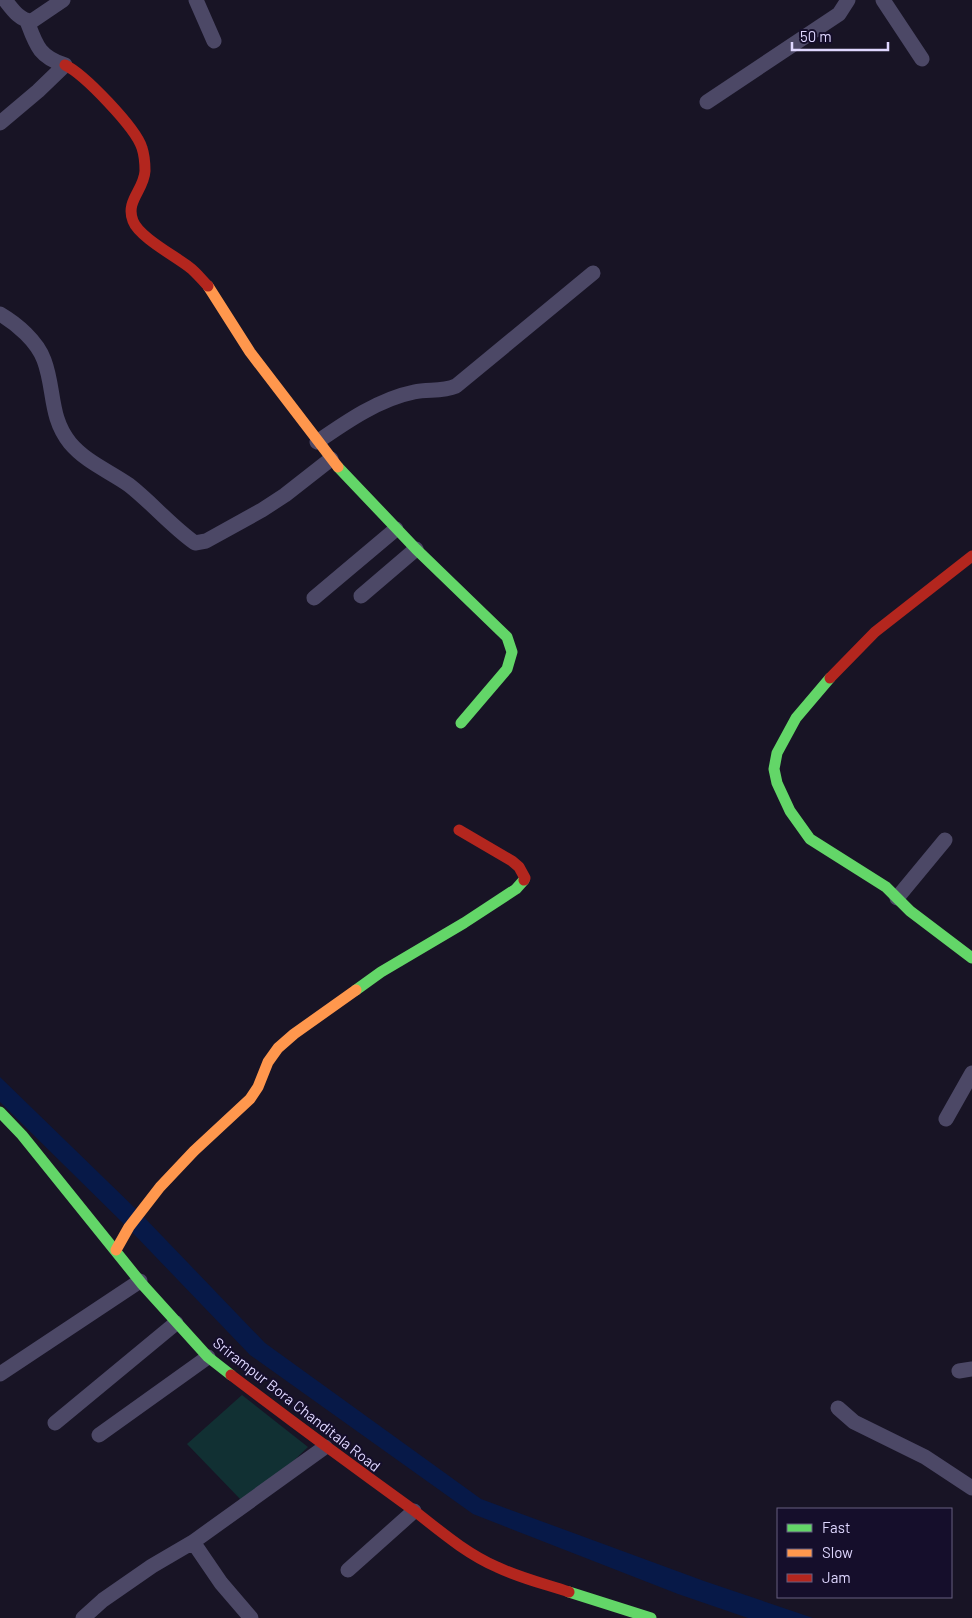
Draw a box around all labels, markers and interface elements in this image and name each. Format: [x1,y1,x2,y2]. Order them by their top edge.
scale bar [792,20,888,52]
text: 50 m [800,27,832,45]
street label: Srirampur Bora Chanditala Road [210,1333,384,1475]
legend [777,1508,952,1598]
text: Fast [822,1518,850,1536]
text: Slow [822,1543,853,1561]
text: Jam [822,1568,851,1586]

